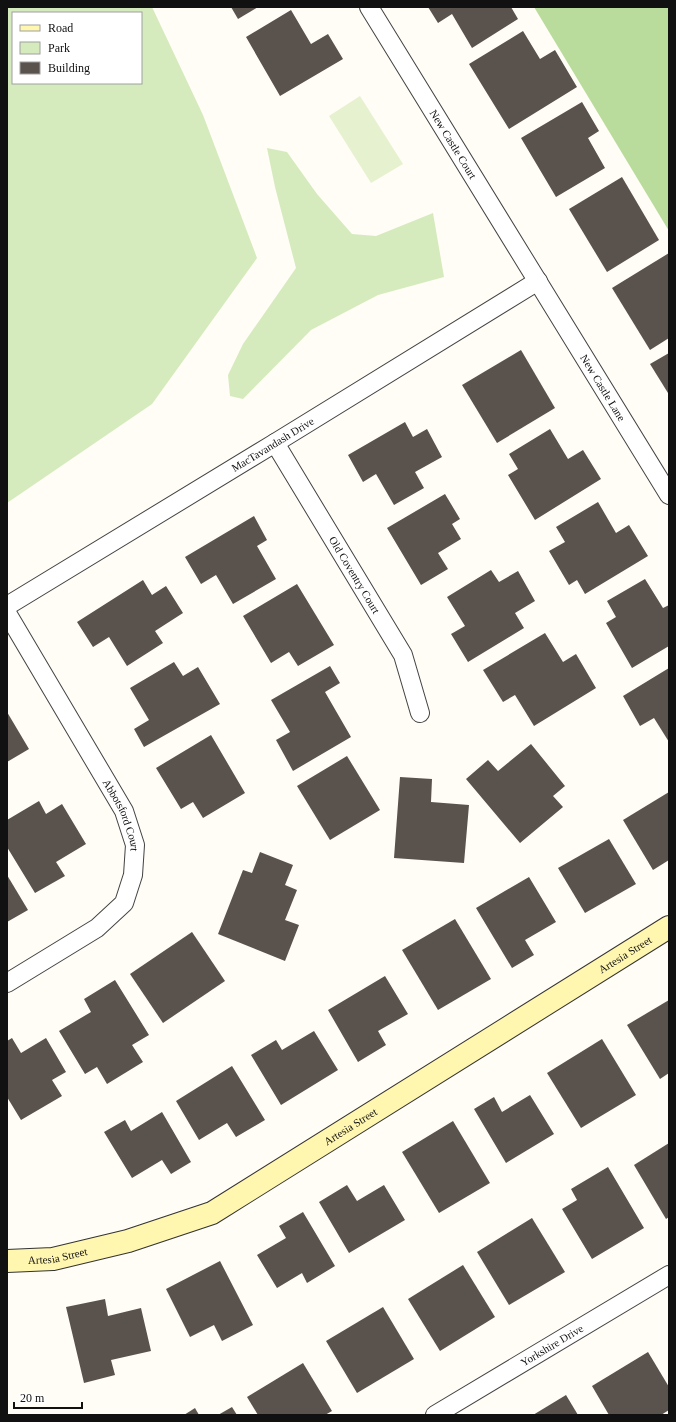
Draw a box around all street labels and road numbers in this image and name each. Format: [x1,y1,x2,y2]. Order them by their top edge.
street label: New Castle Court [428,107,479,181]
street label: New Castle Lane [578,352,628,423]
street label: MacTavandash Drive [229,415,316,474]
street label: Old Coventry Court [327,534,382,616]
street label: Abbotsford Court [101,777,141,852]
street label: Artesia Street [596,933,654,976]
street label: Artesia Street [322,1105,379,1147]
street label: Artesia Street [28,1245,89,1266]
street label: Yorkshire Drive [518,1322,585,1368]

